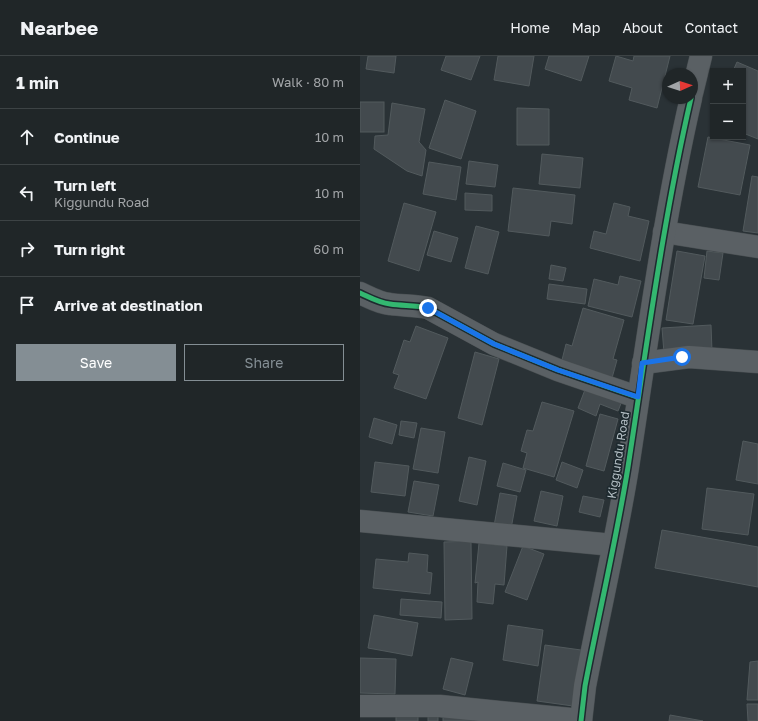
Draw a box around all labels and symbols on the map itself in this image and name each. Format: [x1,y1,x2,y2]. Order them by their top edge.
north arrow [662,68,698,104]
route end [419,299,437,317]
route start [673,348,691,366]
street label: Kiggundu Road [604,410,632,500]

